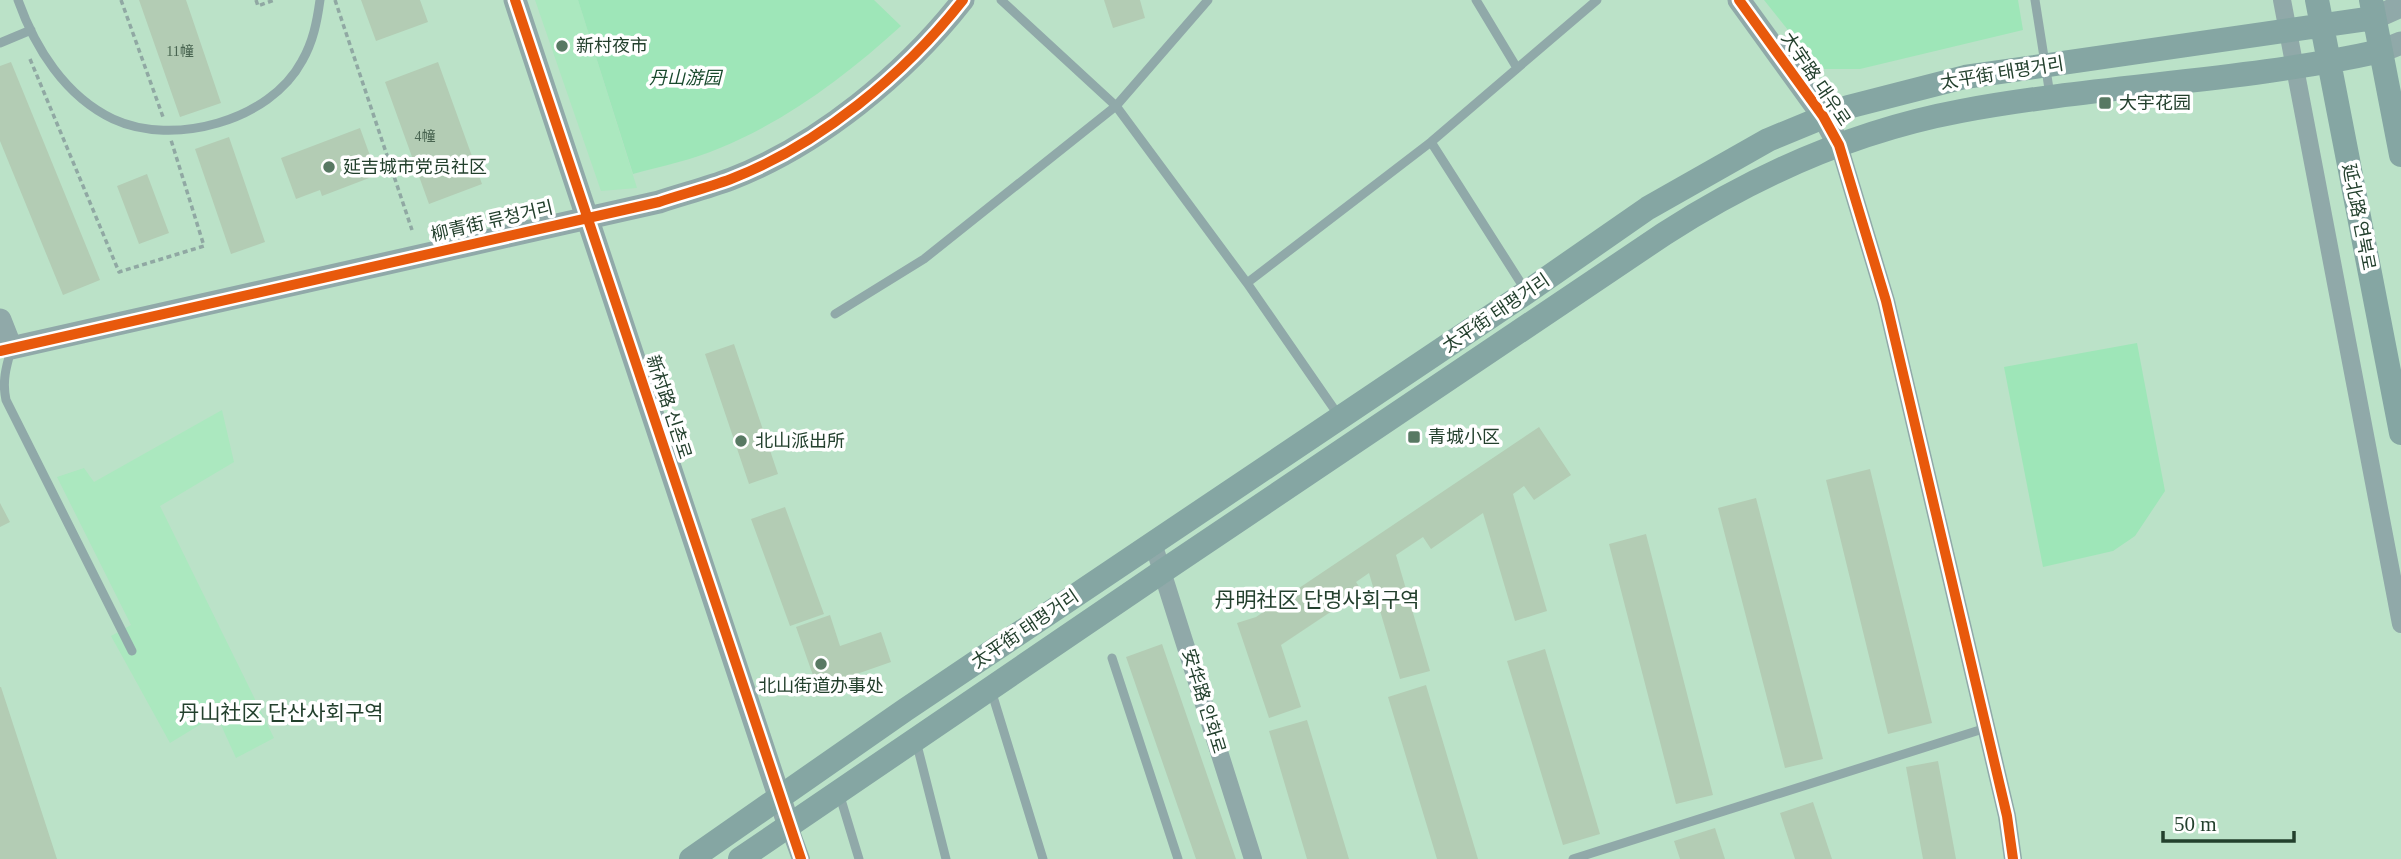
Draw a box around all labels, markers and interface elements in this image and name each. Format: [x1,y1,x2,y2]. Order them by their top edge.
street label: 大宇路 대우로 [1777,29,1855,129]
place label: 新村夜市 [576,36,648,56]
marker: 新村夜市 [554,38,570,54]
house number: 11幢 [166,43,194,59]
street label: 太平街 태평거리 [1939,53,2065,93]
park label: 丹山游园 [649,68,724,88]
place label: 大宇花园 [2119,93,2191,113]
marker: 大宇花园 [2097,95,2113,111]
house number: 4幢 [415,128,436,144]
place label: 延吉城市党员社区 [343,157,487,177]
marker: 延吉城市党员社区 [321,159,337,175]
street label: 延北路 연북로 [2339,162,2379,272]
street label: 柳青街 류청거리 [429,197,555,245]
street label: 太平街 태평거리 [1439,270,1553,356]
street label: 新村路 신촌로 [643,352,695,462]
place label: 青城小区 [1428,427,1500,447]
marker: 青城小区 [1406,429,1422,445]
place label: 北山派出所 [755,431,845,451]
marker: 北山派出所 [733,433,749,449]
street label: 太平街 태평거리 [968,586,1082,672]
district label: 丹明社区 단명사회구역 [1214,588,1420,612]
street label: 安华路 안화로 [1179,646,1229,756]
marker: 北山街道办事处 [813,656,829,672]
place label: 北山街道办事处 [758,676,884,696]
district label: 丹山社区 단산사회구역 [178,701,384,725]
scale bar [2163,800,2294,844]
text: 50 m [2174,812,2217,836]

